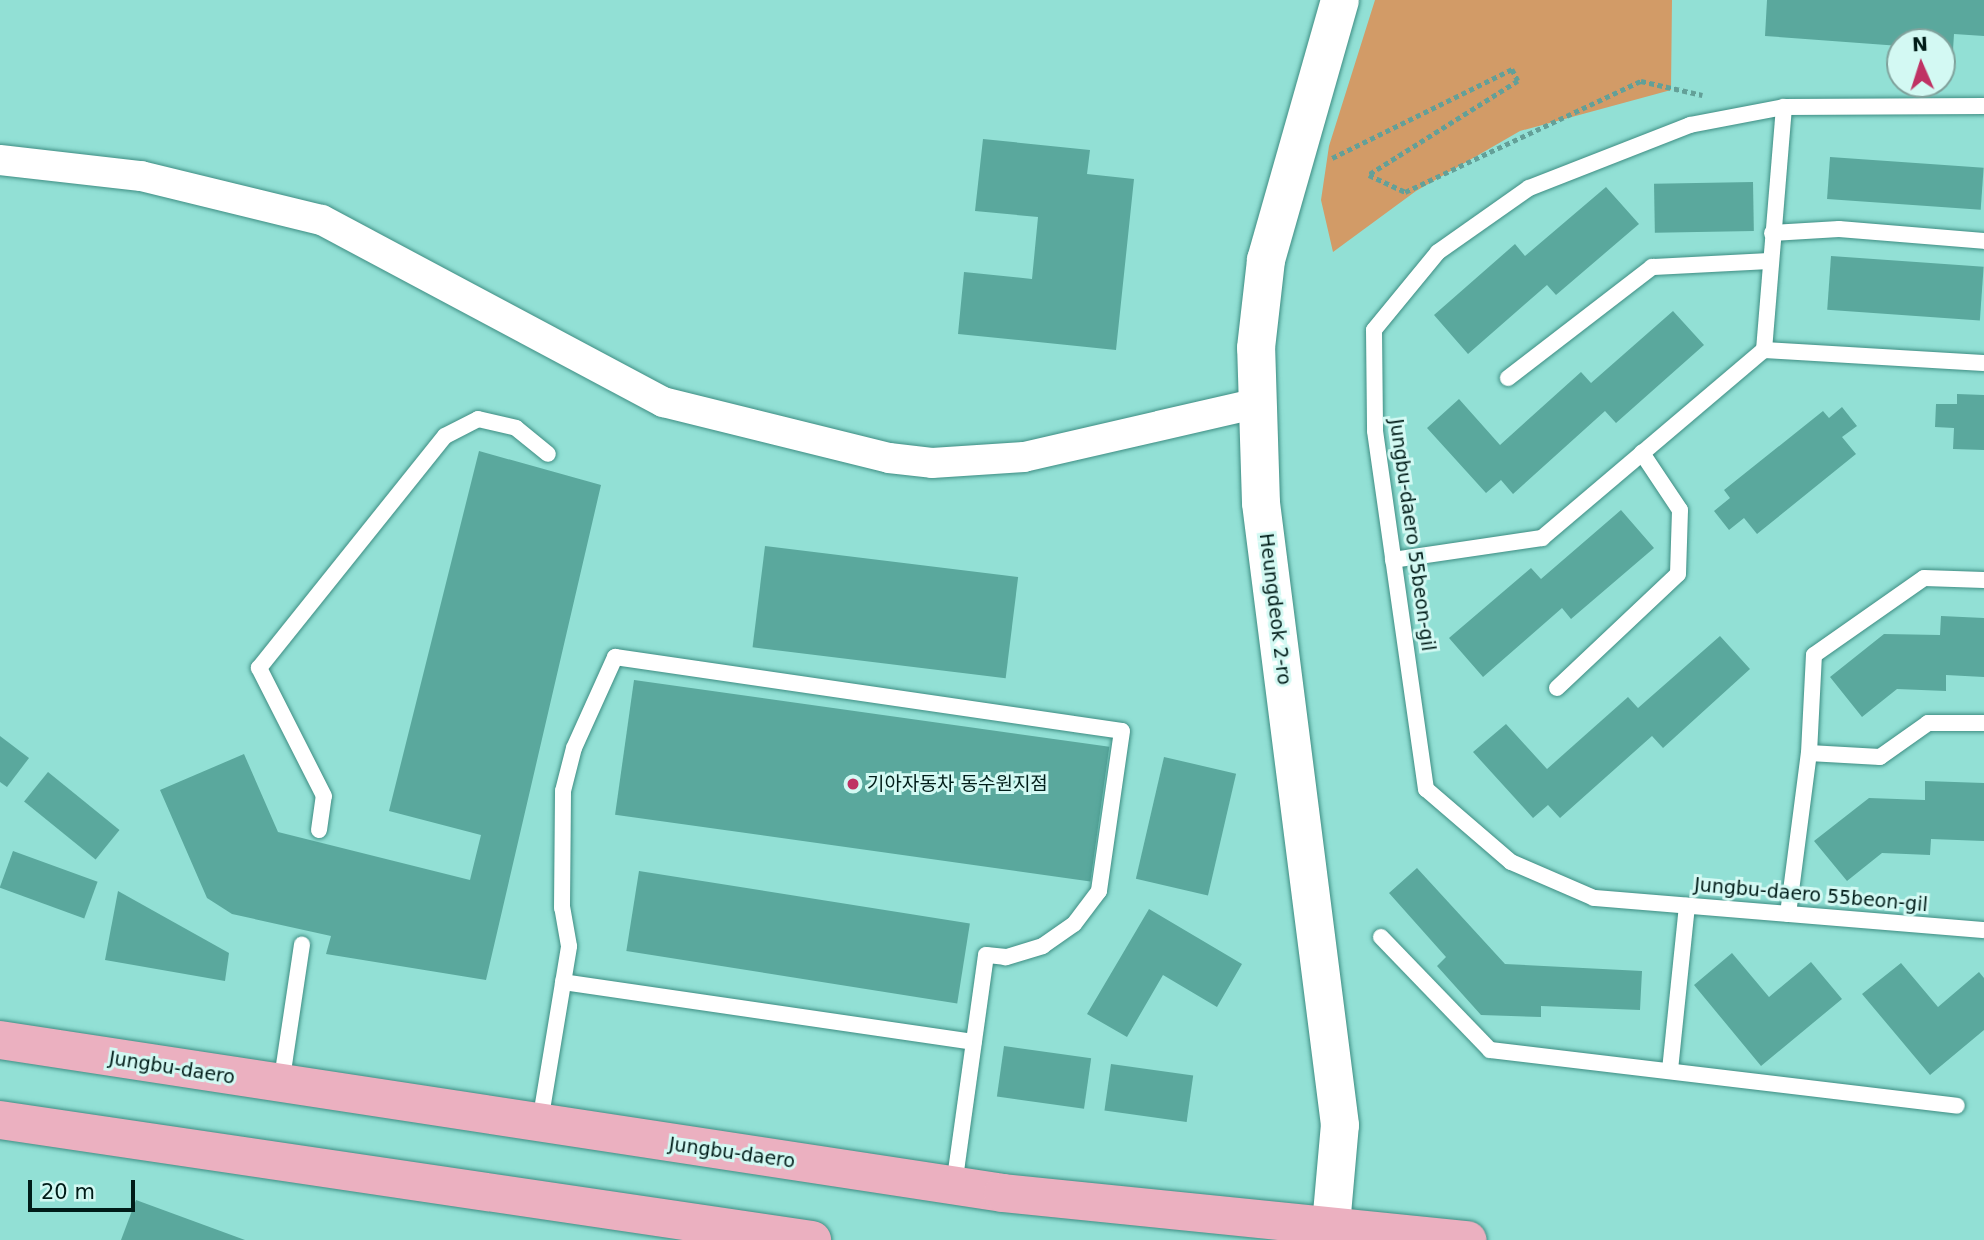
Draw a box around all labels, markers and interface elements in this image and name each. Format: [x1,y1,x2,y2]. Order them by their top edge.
north arrow [1886,28,1956,98]
text: N [1911,33,1929,55]
street label: Jungbu-daero 55beon-gil [1384,417,1440,653]
street label: Heungdeok 2-ro [1254,532,1296,686]
place label: 기아자동차 동수원지점 [867,773,1048,795]
marker: 기아자동차 동수원지점 [845,776,861,792]
street label: Jungbu-daero 55beon-gil [1693,873,1929,917]
street label: Jungbu-daero [107,1047,237,1089]
street label: Jungbu-daero [667,1133,797,1173]
scale bar [32,1166,138,1210]
text: 20 m [41,1180,95,1204]

